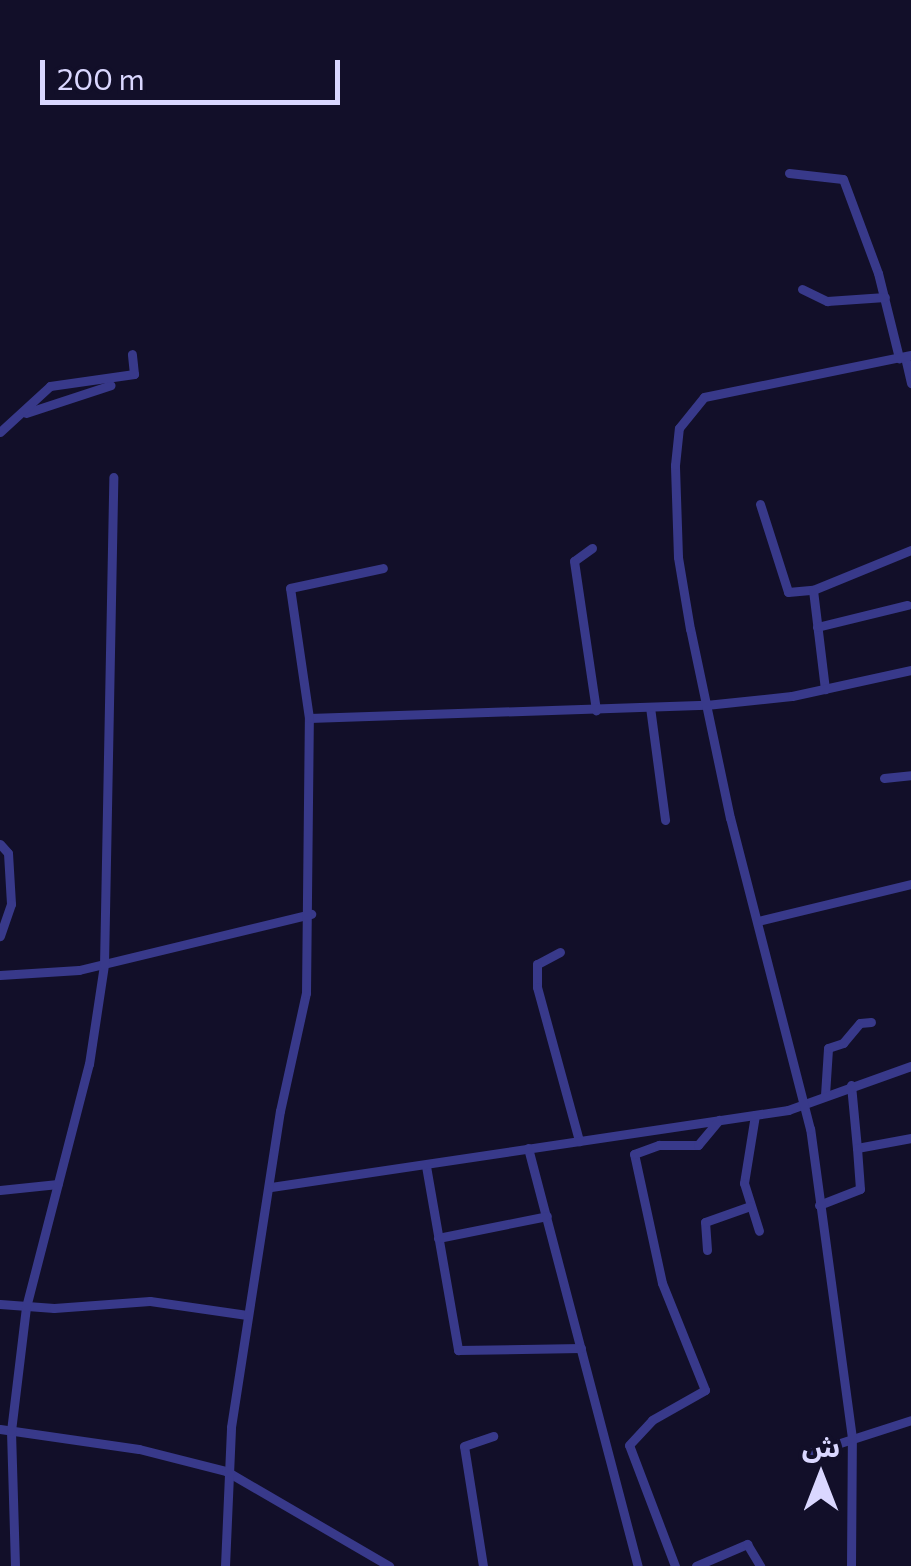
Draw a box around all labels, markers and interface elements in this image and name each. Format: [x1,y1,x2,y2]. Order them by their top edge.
scale bar [45,40,345,102]
text: 200 m [57,59,145,96]
north arrow [771,1426,871,1526]
text: ش [802,1429,840,1463]

